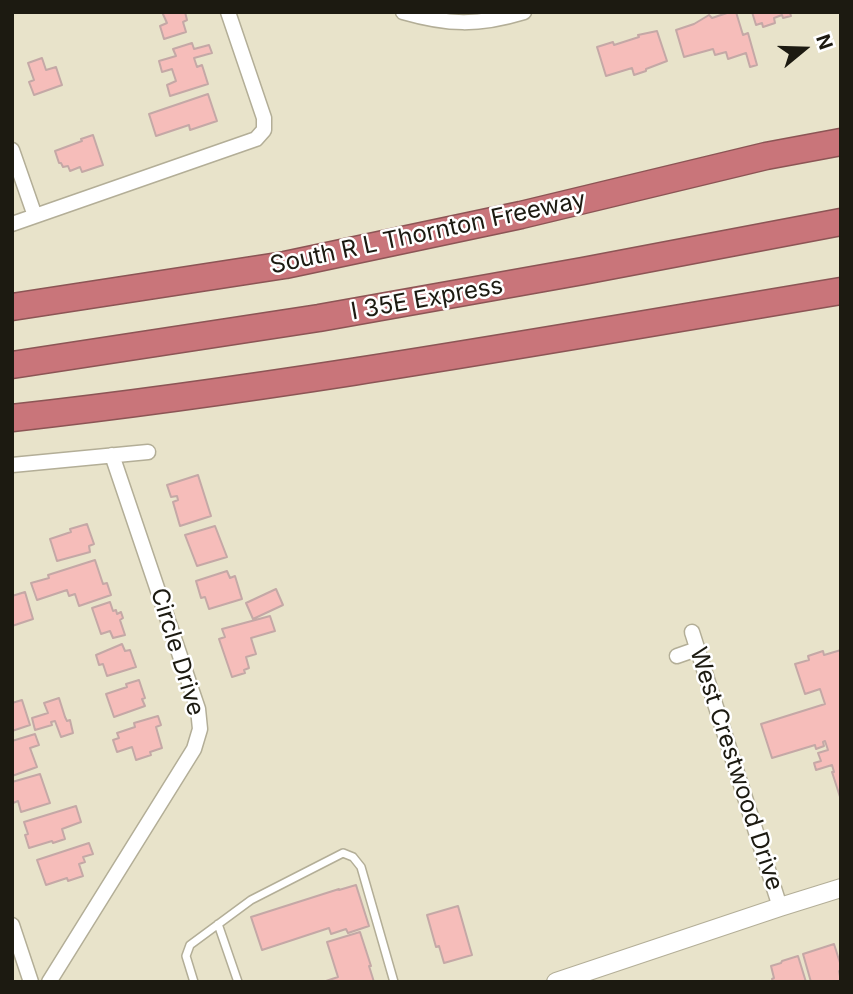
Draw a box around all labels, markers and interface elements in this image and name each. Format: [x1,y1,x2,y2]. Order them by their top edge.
north arrow [769,14,839,84]
text: N [811,31,838,53]
street label: South R L Thornton Freeway [268,185,588,281]
street label: I 35E Express [349,271,505,327]
street label: Circle Drive [144,585,210,719]
street label: West Crestwood Drive [683,644,789,894]

